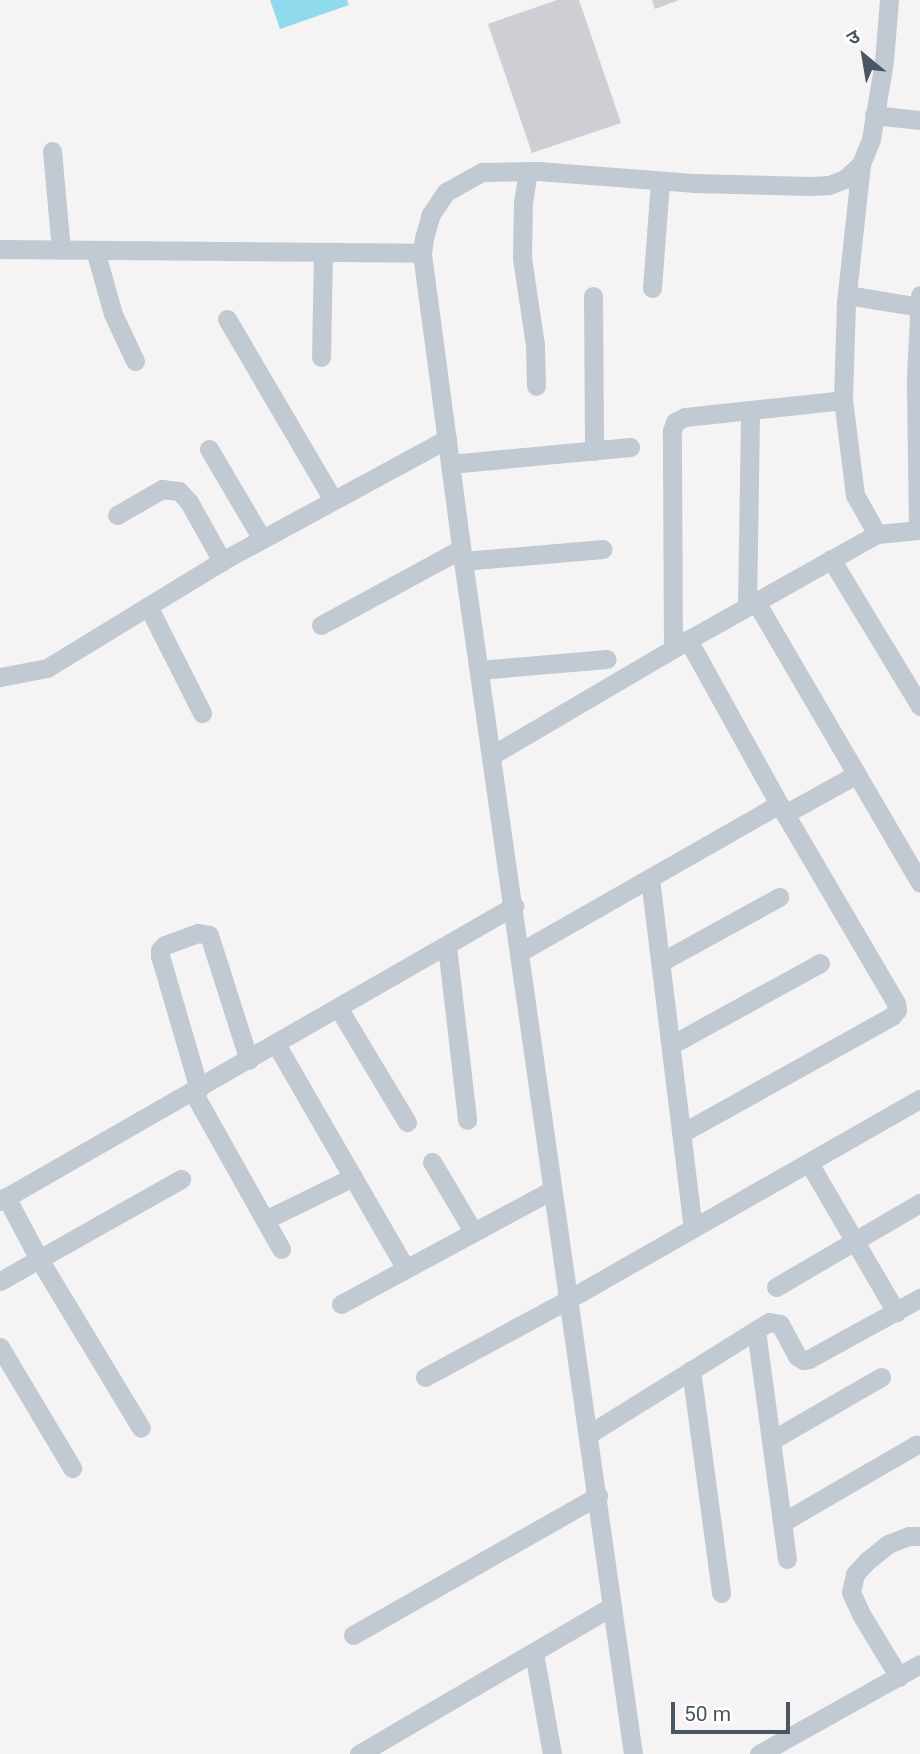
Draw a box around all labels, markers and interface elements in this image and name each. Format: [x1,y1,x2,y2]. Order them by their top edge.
north arrow [829,21,899,91]
text: उ [843,25,864,50]
scale bar [675,1688,794,1732]
text: 50 m [684,1702,731,1726]

